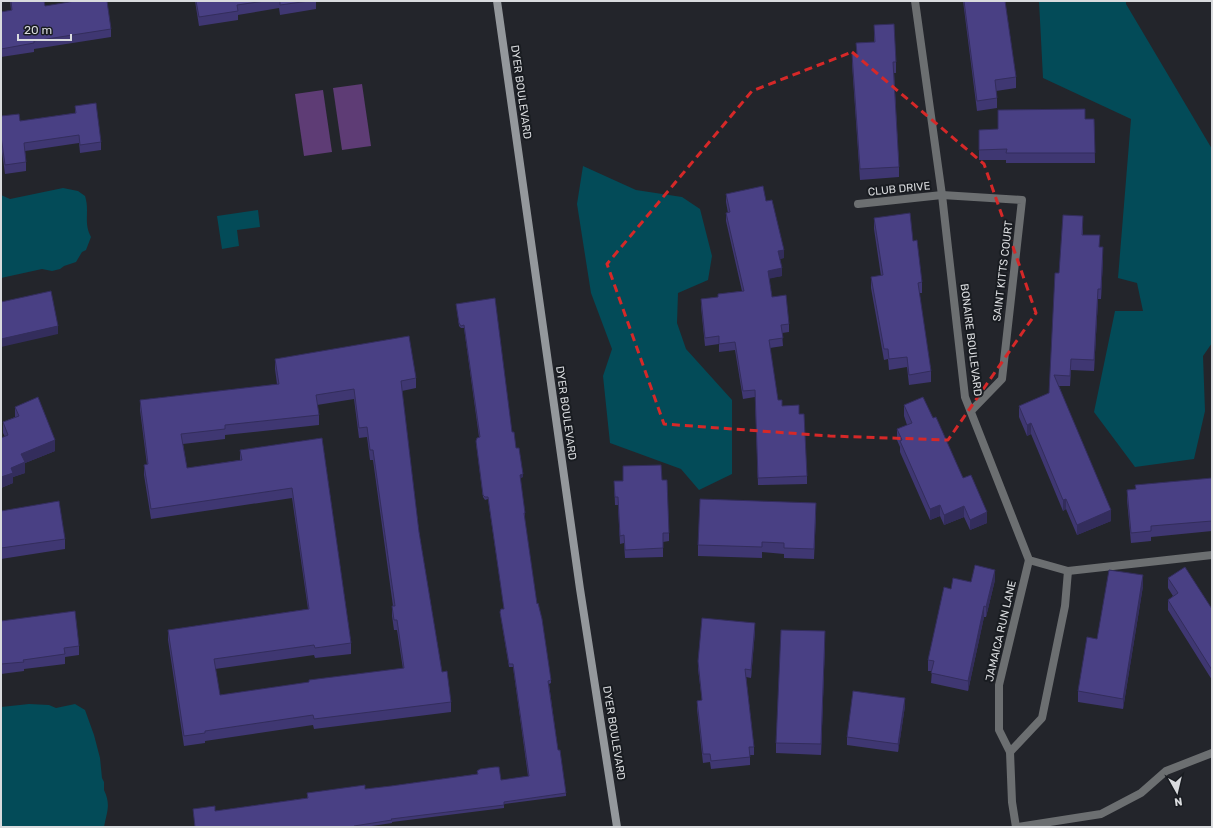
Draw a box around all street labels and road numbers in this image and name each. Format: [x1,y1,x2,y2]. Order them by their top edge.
street label: DYER BOULEVARD [508,44,534,140]
street label: CLUB DRIVE [867,179,931,199]
street label: SAINT KITTS COURT [990,219,1016,322]
street label: BONAIRE BOULEVARD [958,283,984,397]
street label: DYER BOULEVARD [553,365,579,461]
street label: JAMAICA RUN LANE [983,579,1019,683]
street label: DYER BOULEVARD [600,685,628,781]

